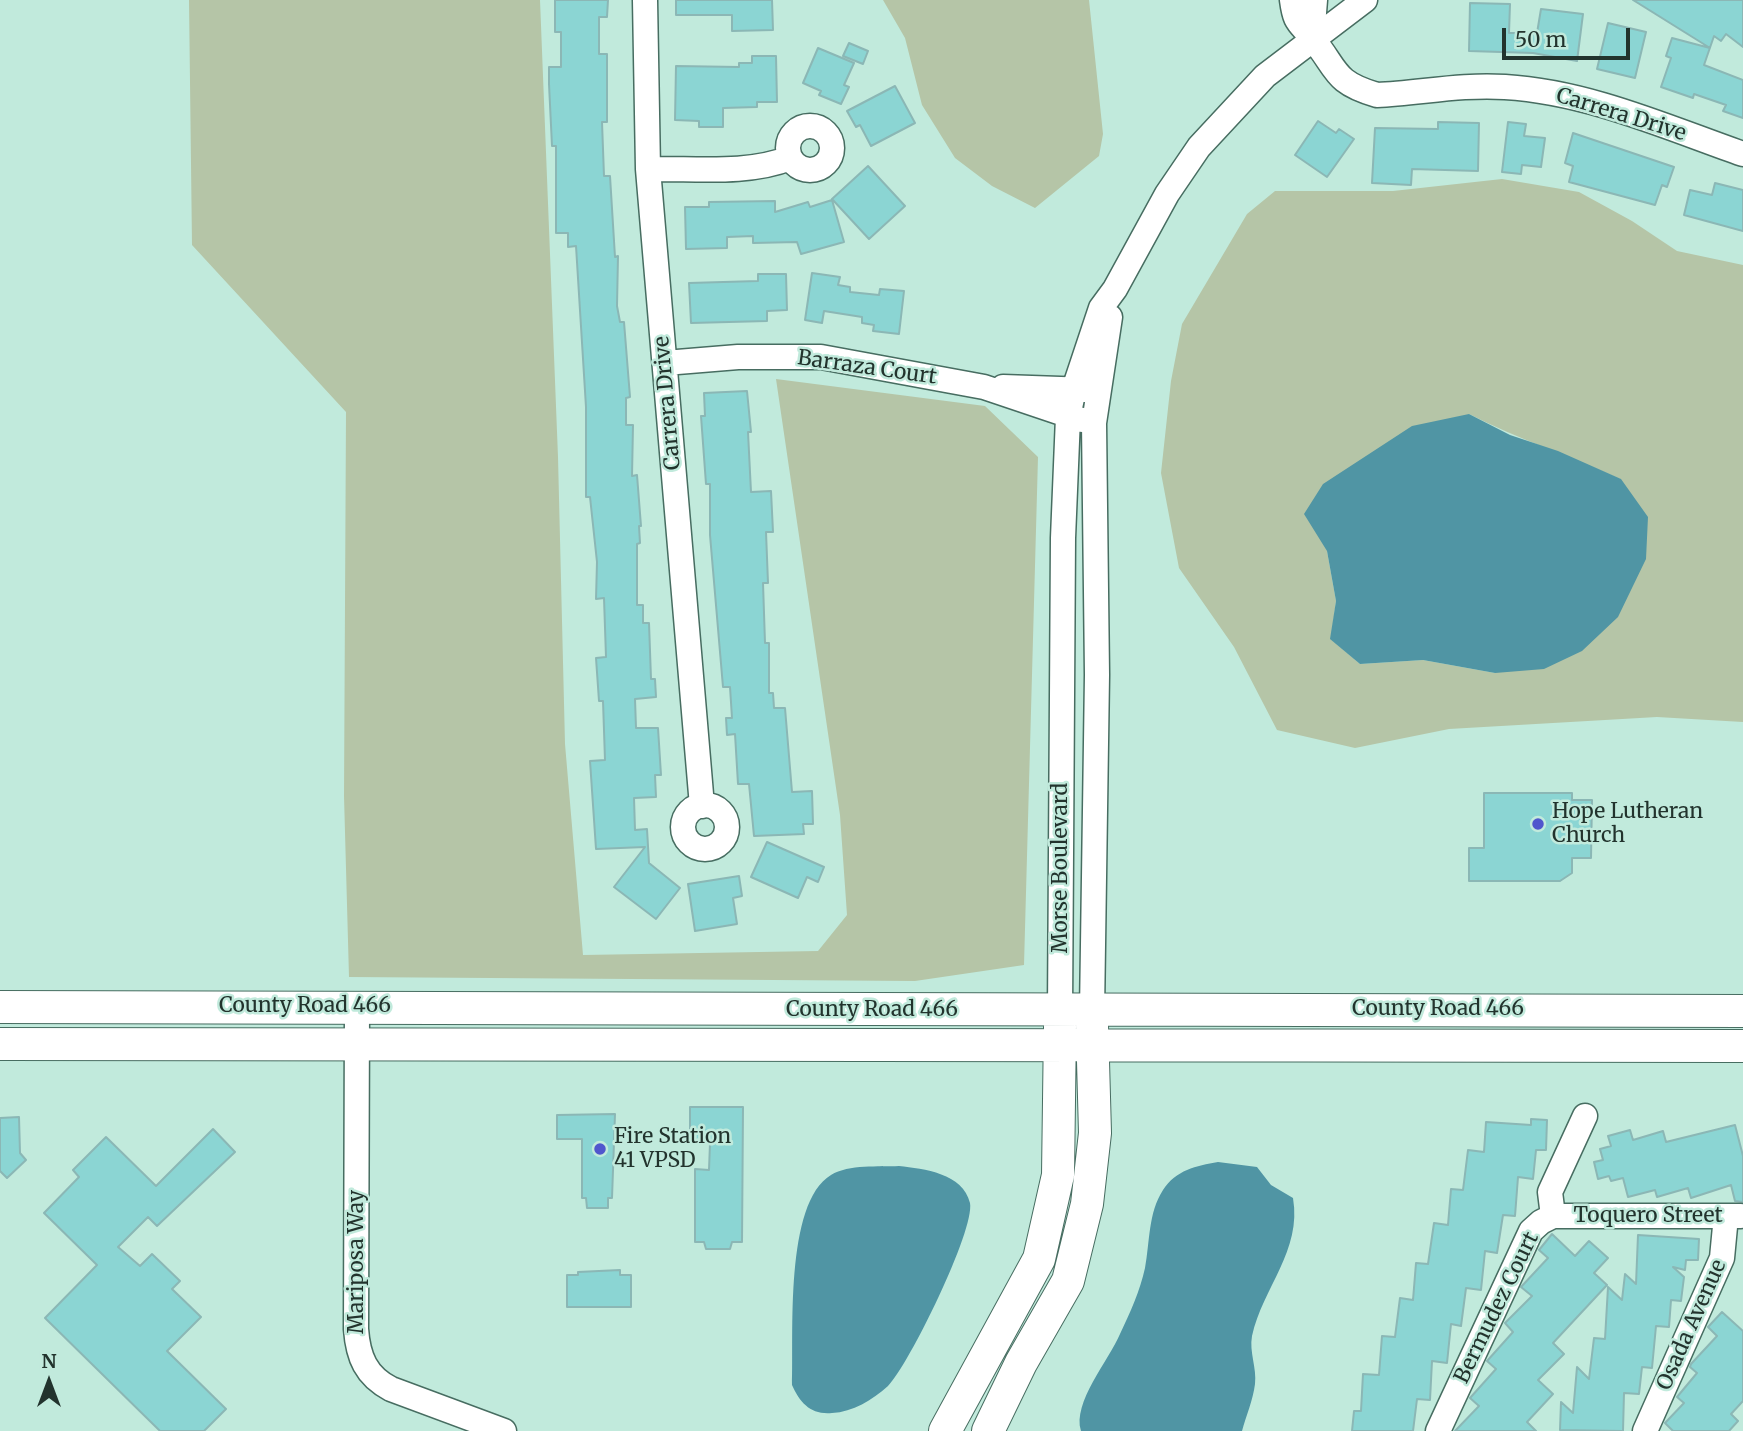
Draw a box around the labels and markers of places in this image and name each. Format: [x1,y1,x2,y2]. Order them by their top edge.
place label: Hope Lutheran Church [1552,799,1703,849]
marker: Hope Lutheran Church [1530,816,1546,832]
place label: Fire Station 41 VPSD [614,1124,731,1174]
marker: Fire Station 41 VPSD [592,1141,608,1157]

